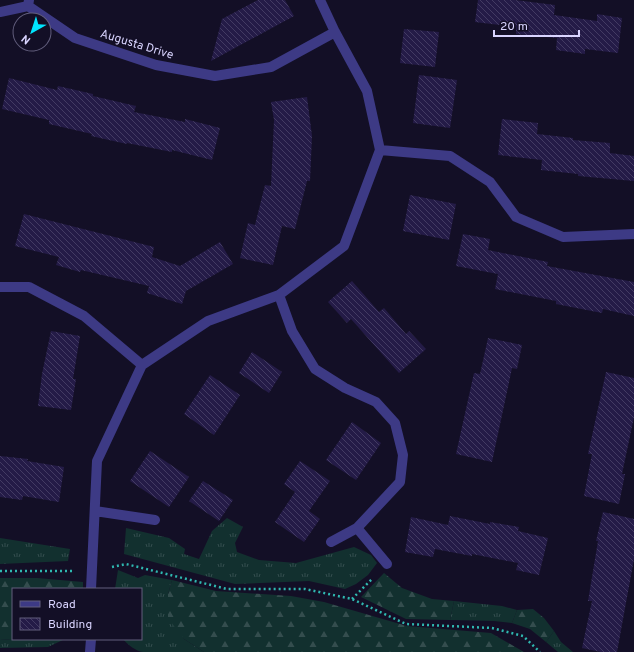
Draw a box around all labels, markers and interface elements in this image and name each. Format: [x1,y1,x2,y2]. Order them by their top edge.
north arrow [12,12,52,52]
scale bar [494,12,579,38]
text: 20 m [500,19,528,35]
street label: Augusta Drive [98,26,175,64]
text: N [19,31,34,47]
legend [12,588,142,640]
text: Road [48,597,76,613]
text: Building [48,617,92,633]

